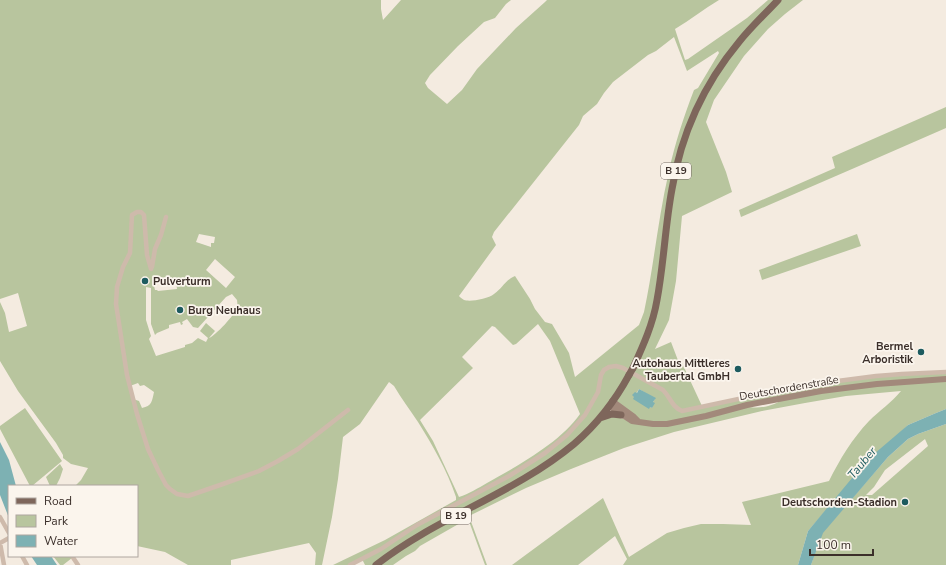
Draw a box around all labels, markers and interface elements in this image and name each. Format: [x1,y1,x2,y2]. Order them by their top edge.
road number: B 19 [661,163,691,179]
place label: Pulverturm [153,274,211,289]
marker: Pulverturm [140,276,150,286]
place label: Burg Neuhaus [188,303,261,318]
marker: Burg Neuhaus [175,305,185,315]
place label: Bermel Arboristik [862,339,914,367]
marker: Bermel Arboristik [916,347,926,357]
place label: Autohaus Mittleres Taubertal GmbH [632,356,730,384]
marker: Autohaus Mittleres Taubertal GmbH [733,364,743,374]
street label: Deutschordenstraße [738,372,840,404]
water label: Tauber [844,443,880,482]
legend [8,485,138,557]
text: Road [44,493,72,509]
place label: Deutschorden-Stadion [782,495,897,510]
marker: Deutschorden-Stadion [900,497,910,507]
road number: B 19 [441,508,471,524]
text: Park [44,513,69,529]
scale bar [810,531,873,557]
text: Water [44,533,78,549]
text: 100 m [816,537,851,553]

